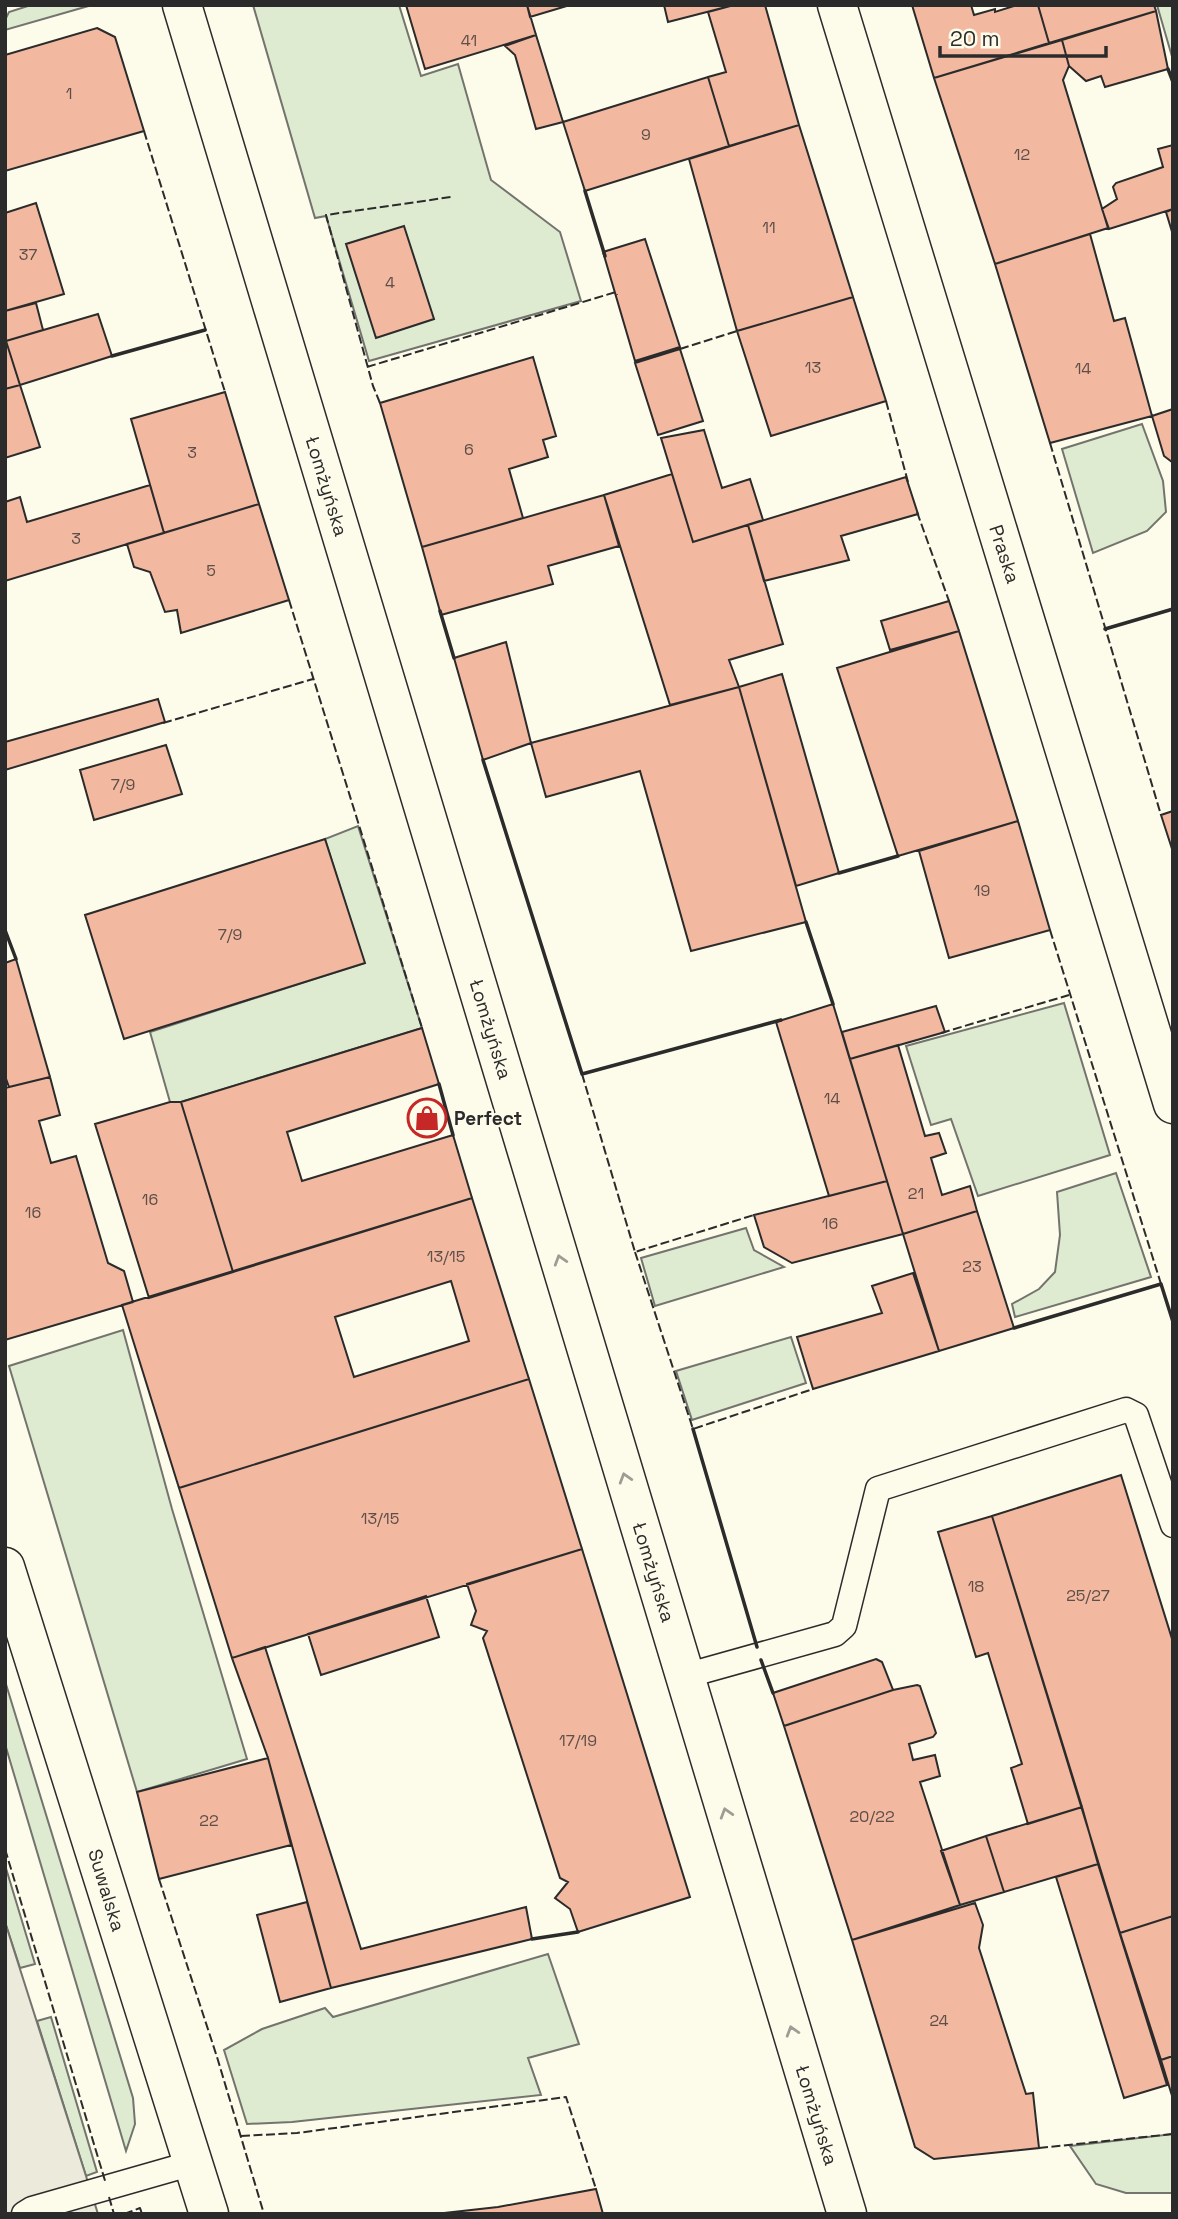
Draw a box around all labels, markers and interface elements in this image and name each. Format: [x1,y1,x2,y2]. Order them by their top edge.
scale bar [940,14,1106,58]
text: 20 m [950,25,1000,52]
house number: 41 [461,30,477,51]
house number: 1 [66,83,72,104]
house number: 9 [641,124,651,145]
house number: 12 [1014,144,1030,165]
house number: 11 [762,217,776,238]
house number: 37 [19,244,37,265]
house number: 4 [385,272,395,293]
house number: 13 [805,357,821,378]
house number: 14 [1075,358,1091,379]
street label: Łomżyńska [299,433,354,539]
house number: 6 [464,439,474,460]
house number: 3 [187,442,197,463]
street label: Praska [983,522,1026,587]
house number: 3 [71,528,81,549]
house number: 5 [206,560,216,581]
house number: 7/9 [111,774,135,795]
house number: 19 [974,880,990,901]
house number: 7/9 [218,924,242,945]
street label: Łomżyńska [463,976,518,1082]
house number: 14 [824,1088,840,1109]
shop icon: Perfect [406,1097,448,1139]
place label: Perfect [454,1106,522,1131]
house number: 21 [908,1183,924,1204]
house number: 16 [142,1189,158,1210]
house number: 16 [25,1202,41,1223]
house number: 16 [822,1213,838,1234]
house number: 13/15 [427,1246,465,1267]
one-way arrow [554,1255,569,1267]
house number: 23 [962,1256,982,1277]
one-way arrow [619,1472,634,1484]
house number: 13/15 [361,1508,399,1529]
street label: Łomżyńska [626,1519,681,1625]
house number: 18 [968,1576,984,1597]
house number: 25/27 [1066,1585,1110,1606]
house number: 17/19 [559,1730,597,1751]
house number: 20/22 [849,1806,895,1827]
one-way arrow [720,1808,735,1820]
house number: 22 [199,1810,219,1831]
street label: Suwalska [82,1846,131,1934]
house number: 24 [929,2010,949,2031]
one-way arrow [786,2025,801,2037]
street label: Łomżyńska [789,2062,844,2168]

